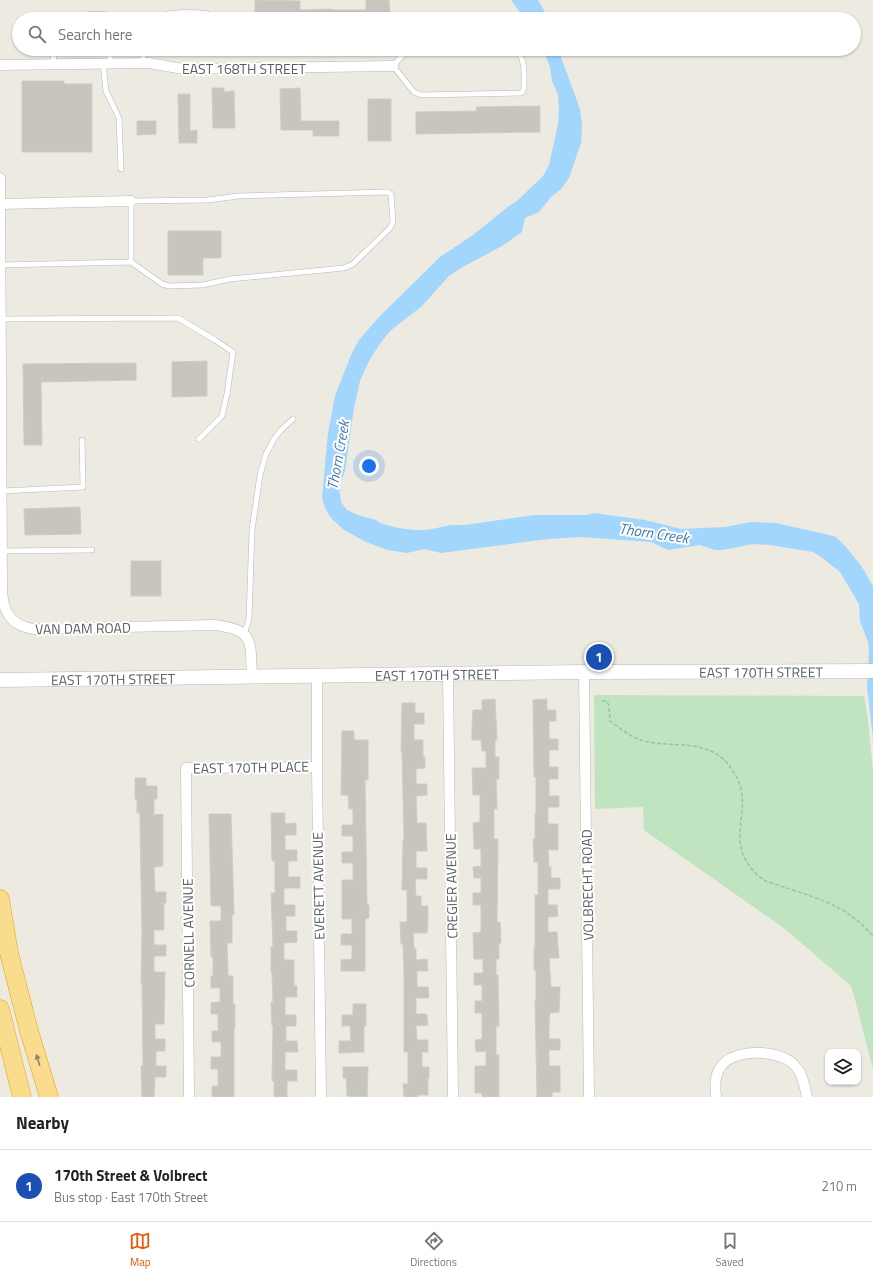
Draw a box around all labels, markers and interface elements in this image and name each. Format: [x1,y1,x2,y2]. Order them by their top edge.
search box [12,12,861,56]
icon: search [26,23,48,45]
text: Search here [58,23,132,46]
street label: EAST 168TH STREET [182,58,307,79]
water label: Thorn Creek [321,416,356,492]
your location [359,456,379,476]
water label: Thorn Creek [618,517,693,550]
street label: VAN DAM ROAD [35,617,131,639]
pin: 1 [586,642,612,672]
street label: EAST 170TH STREET [699,661,824,682]
street label: EAST 170TH STREET [375,663,500,685]
street label: EAST 170TH STREET [51,667,176,690]
street label: EAST 170TH PLACE [193,755,309,779]
street label: VOLBRECHT ROAD [576,829,598,941]
street label: EVERETT AVENUE [307,832,329,940]
street label: CREGIER AVENUE [440,833,462,939]
street label: CORNELL AVENUE [177,878,199,988]
map controls [825,1049,861,1085]
button: layers [825,1049,861,1085]
one-way arrow [34,1053,40,1065]
text: Nearby [16,1110,69,1136]
text: 170th Street & Volbrect [54,1164,207,1187]
text: 1 [25,1176,33,1196]
text: 210 m [821,1176,857,1196]
text: Bus stop · East 170th Street [54,1187,208,1207]
tab: Map [129,1230,151,1270]
tab: Directions [410,1230,457,1270]
tab: Saved [716,1230,744,1270]

